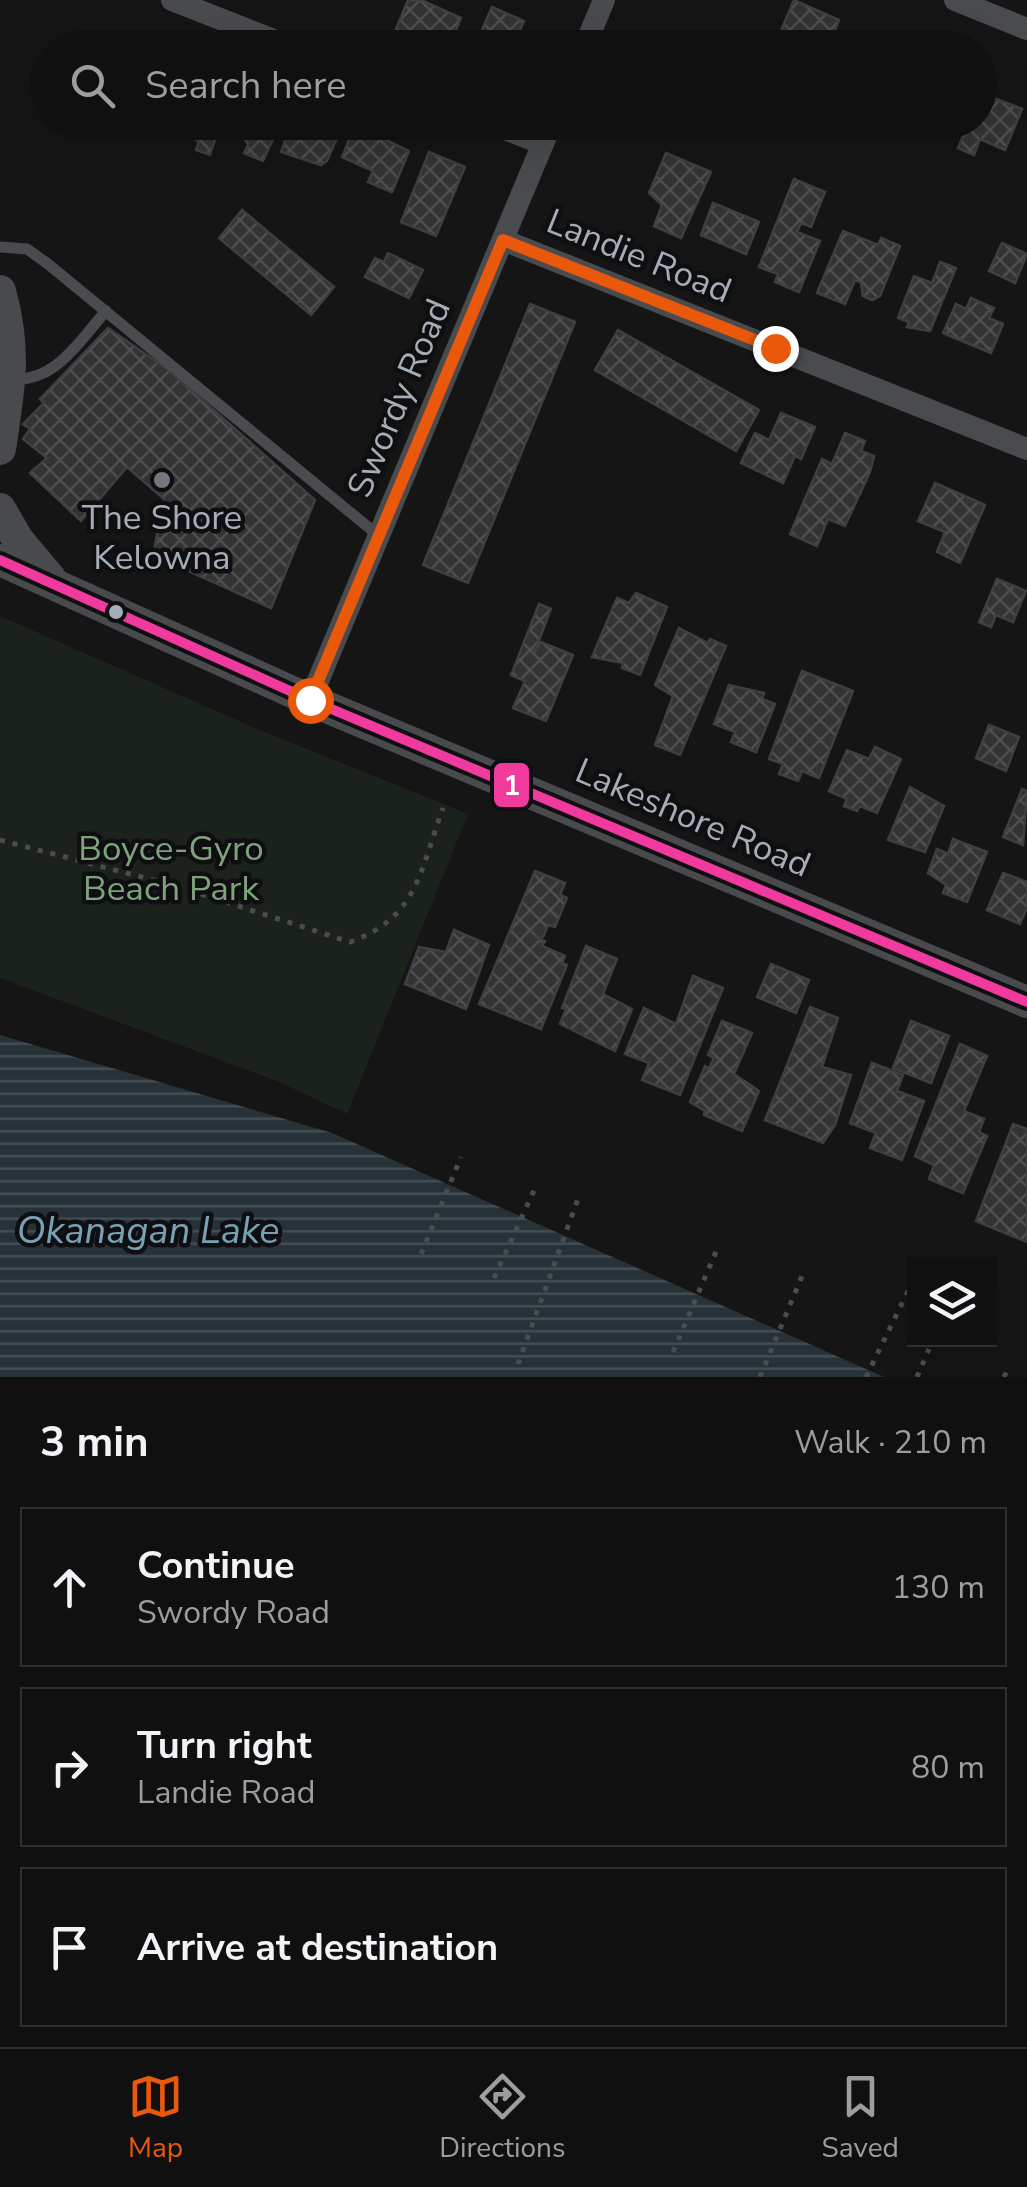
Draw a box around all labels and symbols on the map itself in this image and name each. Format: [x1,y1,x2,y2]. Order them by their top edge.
street label: Landie Road [540,198,738,314]
street label: Swordy Road [336,292,462,504]
route end [753,326,799,372]
marker: The Shore Kelowna [151,469,173,491]
place label: The Shore Kelowna [82,494,242,581]
unlabelled marker [106,602,126,622]
route start [288,678,334,724]
street label: Lakeshore Road [568,747,818,889]
line badge: 1 [492,761,531,809]
text: 1 [504,767,520,805]
park label: Boyce-Gyro Beach Park [78,825,264,912]
water label: Okanagan Lake [16,1205,280,1256]

